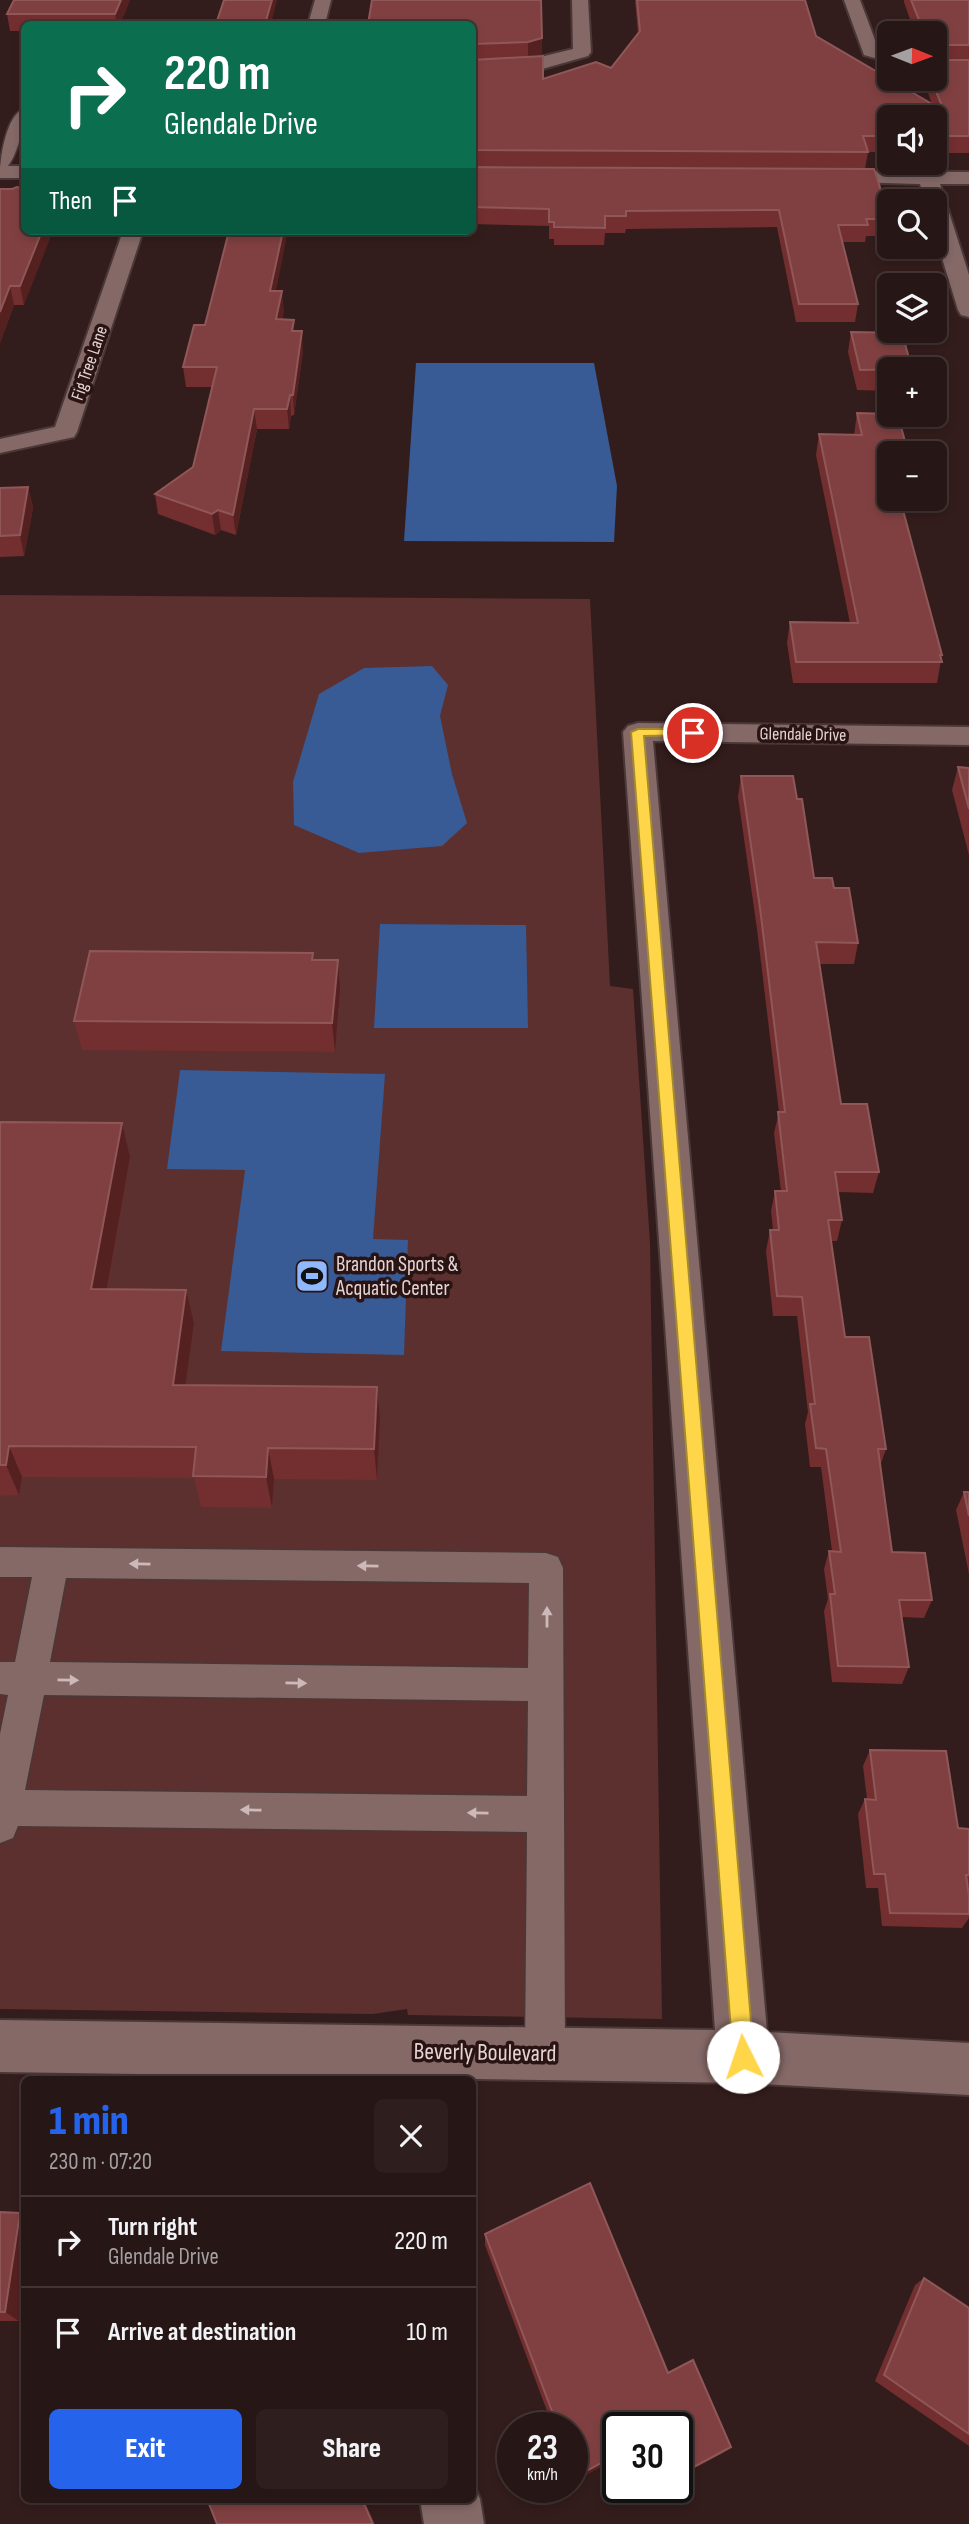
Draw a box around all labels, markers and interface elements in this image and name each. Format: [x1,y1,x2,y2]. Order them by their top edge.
north arrow [877,21,947,91]
map controls [877,21,947,511]
text: 220 m [164,45,270,104]
icon: right [49,49,140,140]
text: Glendale Drive [164,105,318,144]
button: sound [877,105,947,175]
icon: arrive [106,182,144,220]
text: Then [49,186,92,217]
button: search [877,189,947,259]
button: layers [877,273,947,343]
street label: Fig Tree Lane [67,323,112,403]
button: + [877,357,947,427]
button: − [877,441,947,511]
pin [663,703,723,763]
icon: arrive [674,714,712,752]
street label: Glendale Drive [760,723,846,746]
place label: Brandon Sports & Acquatic Center [335,1252,459,1301]
sports icon: Brandon Sports & Acquatic Center [293,1257,331,1295]
one-way arrow [129,1558,151,1570]
one-way arrow [357,1560,379,1572]
one-way arrow [541,1606,553,1628]
one-way arrow [57,1674,79,1686]
one-way arrow [285,1677,307,1689]
one-way arrow [240,1805,262,1816]
one-way arrow [467,1807,489,1819]
position arrow [706,2020,780,2094]
street label: Beverly Boulevard [413,2037,557,2068]
text: 1 min [49,2096,129,2147]
button: close [374,2099,448,2173]
text: 230 m · 07:20 [49,2148,152,2176]
text: Turn right [108,2212,197,2243]
icon: right [49,2223,87,2261]
text: 220 m [394,2226,448,2257]
text: Glendale Drive [108,2243,219,2271]
icon: arrive [49,2314,87,2352]
text: Arrive at destination [108,2317,296,2348]
text: 10 m [406,2317,448,2348]
button: Exit [49,2409,242,2489]
button: Share [256,2409,448,2489]
speed limit sign: 30 [602,2412,693,2503]
text: 23 [527,2427,558,2470]
text: km/h [527,2464,558,2485]

